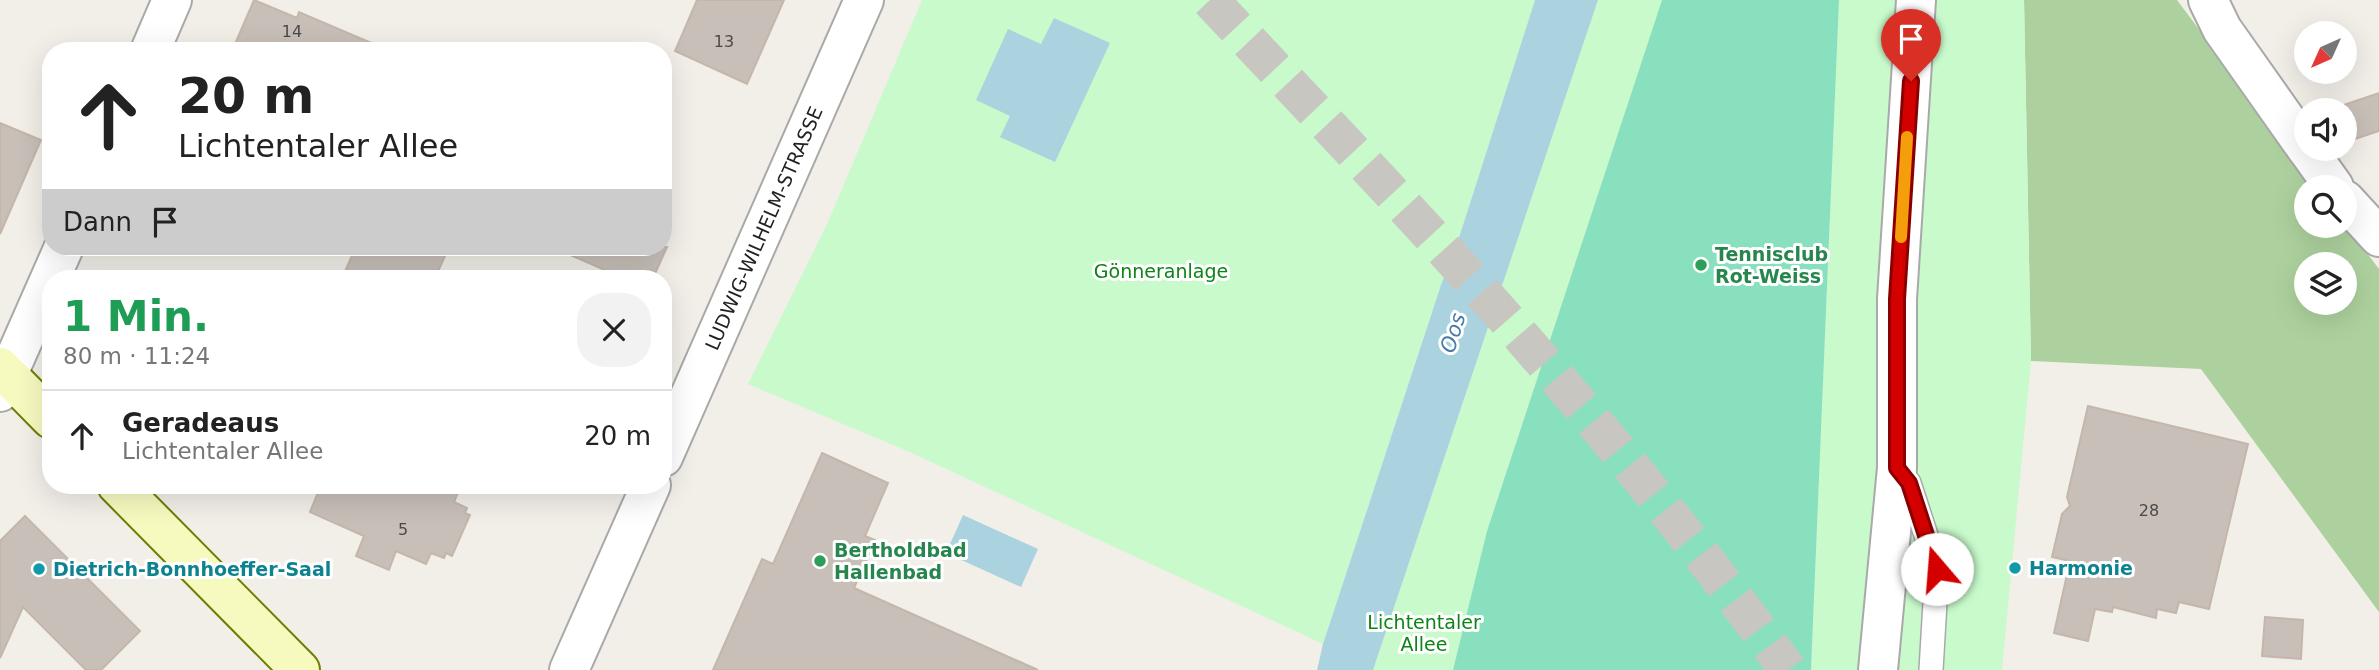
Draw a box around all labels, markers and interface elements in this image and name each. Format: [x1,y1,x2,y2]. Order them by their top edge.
pin [1881,9,1941,81]
icon: arrive [1892,20,1930,58]
north arrow [2294,21,2357,84]
map controls [2294,21,2357,315]
house number: 14 [282,22,302,41]
house number: 13 [714,32,734,51]
text: 20 m [178,68,314,125]
icon: ahead [63,70,154,161]
button: sound [2294,98,2357,161]
street label: LUDWIG-WILHELM-STRASSE [700,103,827,353]
text: Lichtentaler Allee [178,127,458,165]
button: search [2294,175,2357,238]
icon: arrive [146,203,184,241]
text: Dann [63,207,132,237]
place label: Tennisclub Rot-Weiss [1715,243,1828,287]
button: layers [2294,252,2357,315]
marker: Tennisclub Rot-Weiss [1693,257,1709,273]
park label: Gönneranlage [1094,260,1228,282]
text: 1 Min. [63,292,209,341]
button: close [577,293,651,367]
water label: Oos [1436,310,1470,356]
text: 80 m · 11:24 [63,343,210,369]
text: Geradeaus [122,408,279,438]
icon: ahead [63,417,101,455]
text: 20 m [584,421,651,451]
text: Lichtentaler Allee [122,438,323,464]
house number: 28 [2139,501,2159,520]
house number: 5 [398,520,408,539]
position arrow [1900,532,1974,606]
place label: Bertholdbad Hallenbad [834,539,967,583]
marker: Bertholdbad Hallenbad [812,553,828,569]
place label: Harmonie [2029,557,2133,579]
place label: Dietrich-Bonnhoeffer-Saal [53,558,331,580]
marker: Harmonie [2007,560,2023,576]
marker: Dietrich-Bonnhoeffer-Saal [31,561,47,577]
park label: Lichtentaler Allee [1367,611,1481,655]

